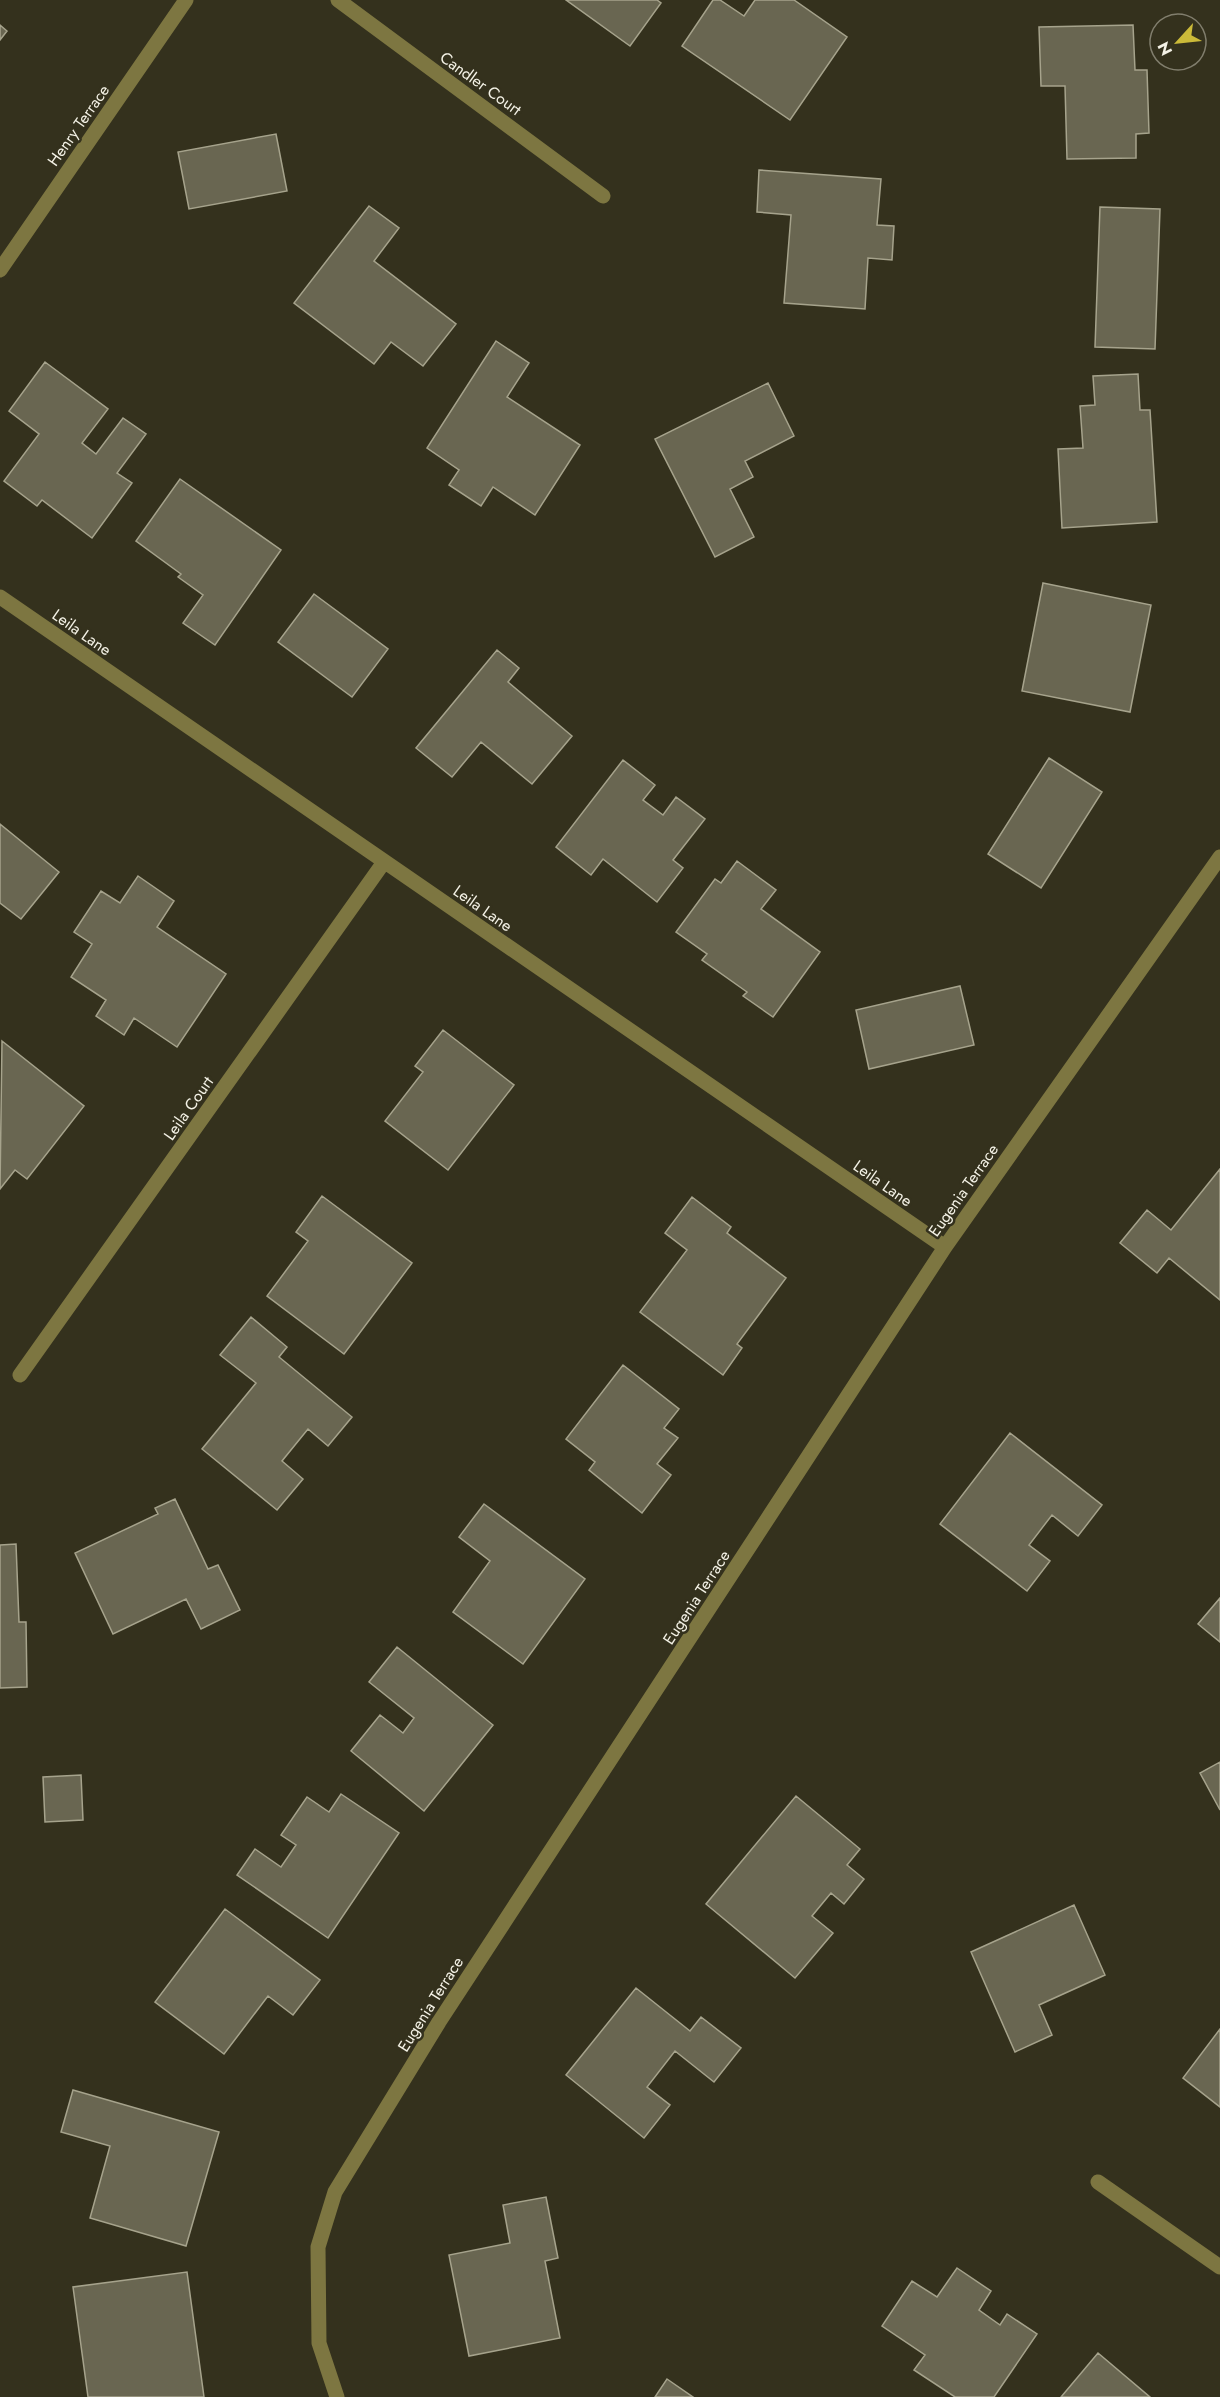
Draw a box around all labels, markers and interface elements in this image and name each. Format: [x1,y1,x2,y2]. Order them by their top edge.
north arrow [1148,12,1208,72]
text: N [1152,38,1178,59]
street label: Candler Court [435,46,526,121]
street label: Henry Terrace [42,80,115,171]
street label: Leila Lane [48,604,116,661]
street label: Leila Lane [449,880,517,937]
street label: Leila Court [158,1072,219,1145]
street label: Eugenia Terrace [923,1139,1004,1241]
street label: Leila Lane [849,1155,917,1212]
street label: Eugenia Terrace [657,1546,736,1649]
street label: Eugenia Terrace [392,1952,469,2056]

